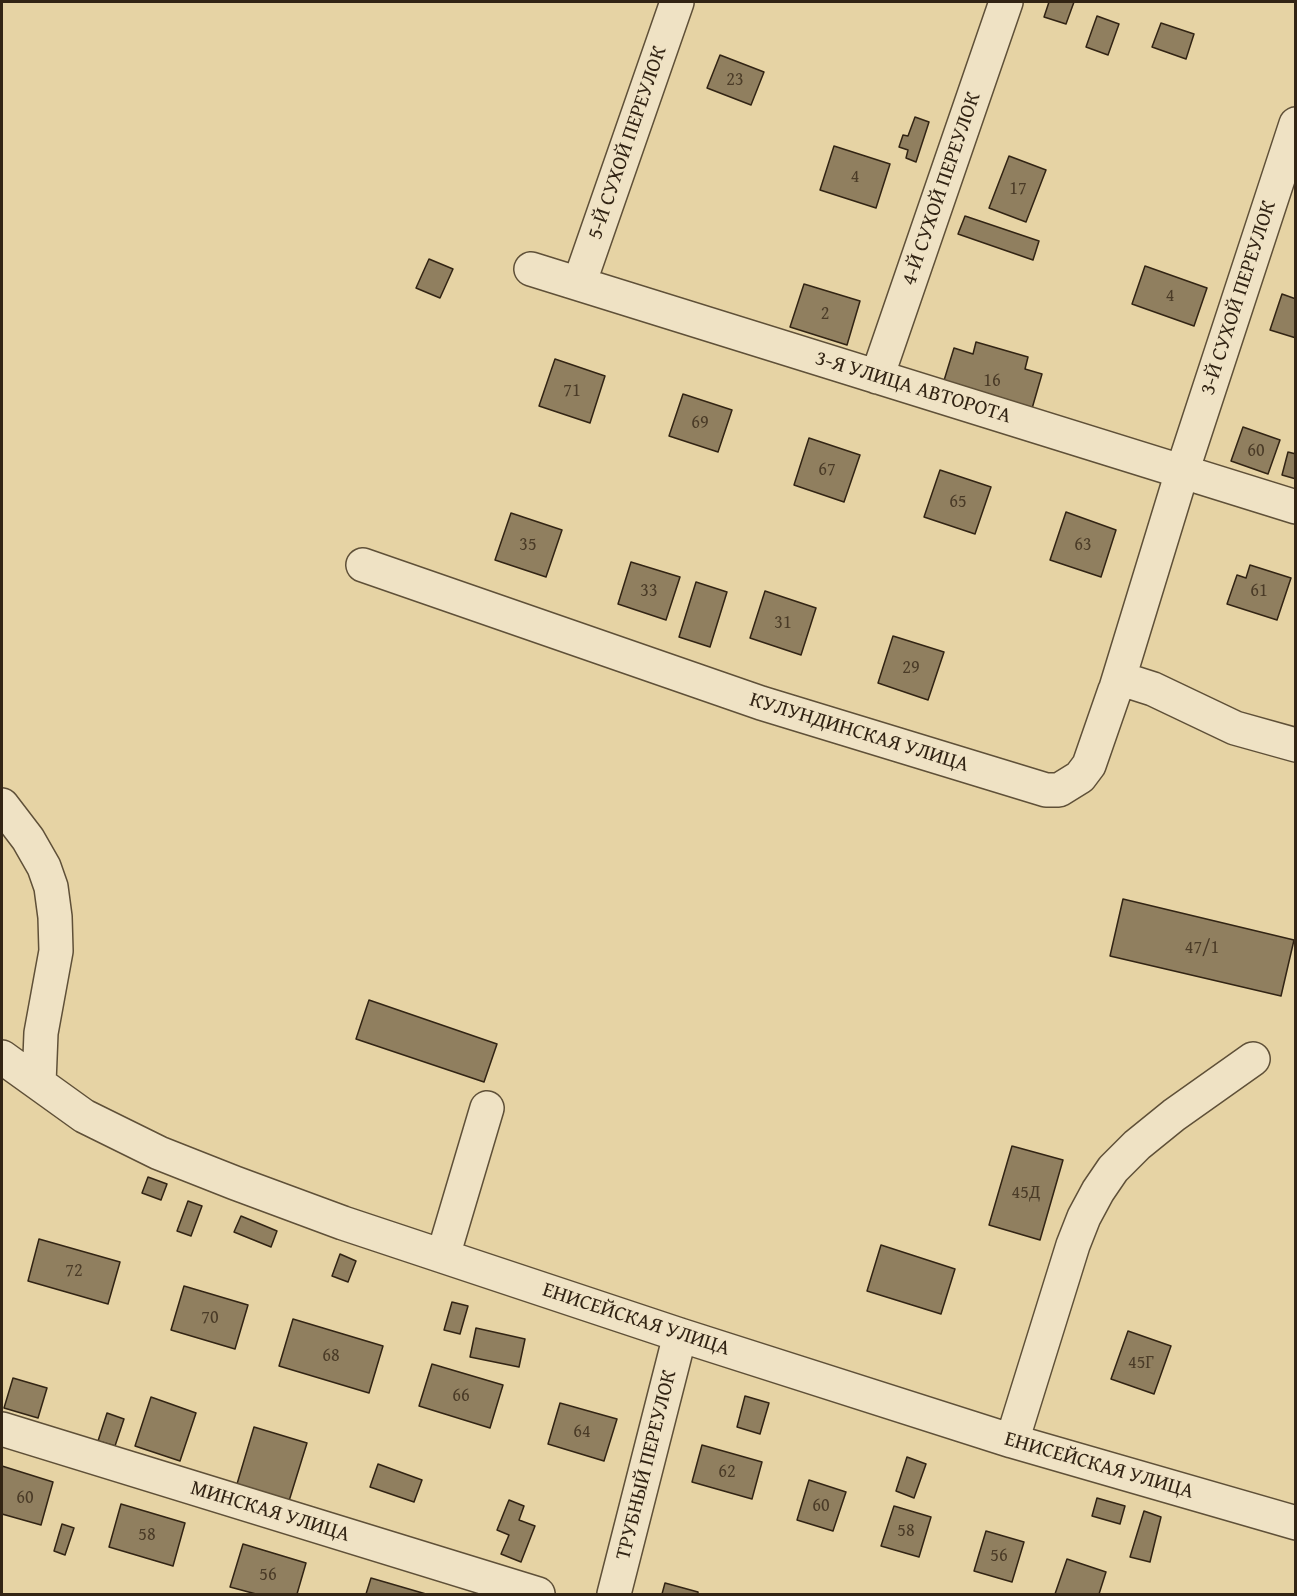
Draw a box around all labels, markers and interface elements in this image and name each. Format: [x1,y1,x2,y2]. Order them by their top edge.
street label: 5-Й СУХОЙ ПЕРЕУЛОК [583,43,673,243]
house number: 23 [726,69,744,91]
street label: 4-Й СУХОЙ ПЕРЕУЛОК [897,89,987,289]
house number: 4 [851,166,859,188]
house number: 17 [1009,178,1027,200]
street label: 3-Й СУХОЙ ПЕРЕУЛОК [1196,198,1282,398]
house number: 4 [1166,285,1174,307]
house number: 2 [821,303,829,325]
street label: 3-Я УЛИЦА АВТОРОТА [812,346,1014,430]
house number: 16 [983,370,1001,392]
house number: 71 [563,380,581,402]
house number: 69 [691,412,709,434]
house number: 60 [1247,440,1265,462]
house number: 67 [818,459,836,481]
house number: 65 [949,491,967,513]
house number: 35 [519,534,537,556]
house number: 63 [1074,534,1092,556]
house number: 33 [640,580,658,602]
house number: 61 [1250,580,1268,602]
house number: 31 [774,612,792,634]
house number: 29 [902,657,920,679]
street label: КУЛУНДИНСКАЯ УЛИЦА [746,688,972,778]
house number: 47/1 [1185,937,1219,959]
house number: 45Д [1012,1182,1040,1204]
house number: 72 [65,1260,83,1282]
street label: ЕНИСЕЙСКАЯ УЛИЦА [539,1278,733,1362]
house number: 70 [201,1307,219,1329]
house number: 68 [322,1345,340,1367]
house number: 45Г [1128,1352,1154,1374]
street label: ТРУБНЫЙ ПЕРЕУЛОК [611,1368,683,1562]
house number: 66 [452,1385,470,1407]
house number: 64 [573,1421,591,1443]
street label: ЕНИСЕЙСКАЯ УЛИЦА [1002,1427,1196,1505]
house number: 62 [718,1461,736,1483]
street label: МИНСКАЯ УЛИЦА [187,1476,353,1548]
house number: 60 [16,1487,34,1509]
house number: 60 [812,1495,830,1517]
house number: 58 [897,1520,915,1542]
house number: 58 [138,1524,156,1546]
house number: 56 [990,1545,1008,1567]
house number: 56 [259,1564,277,1586]

